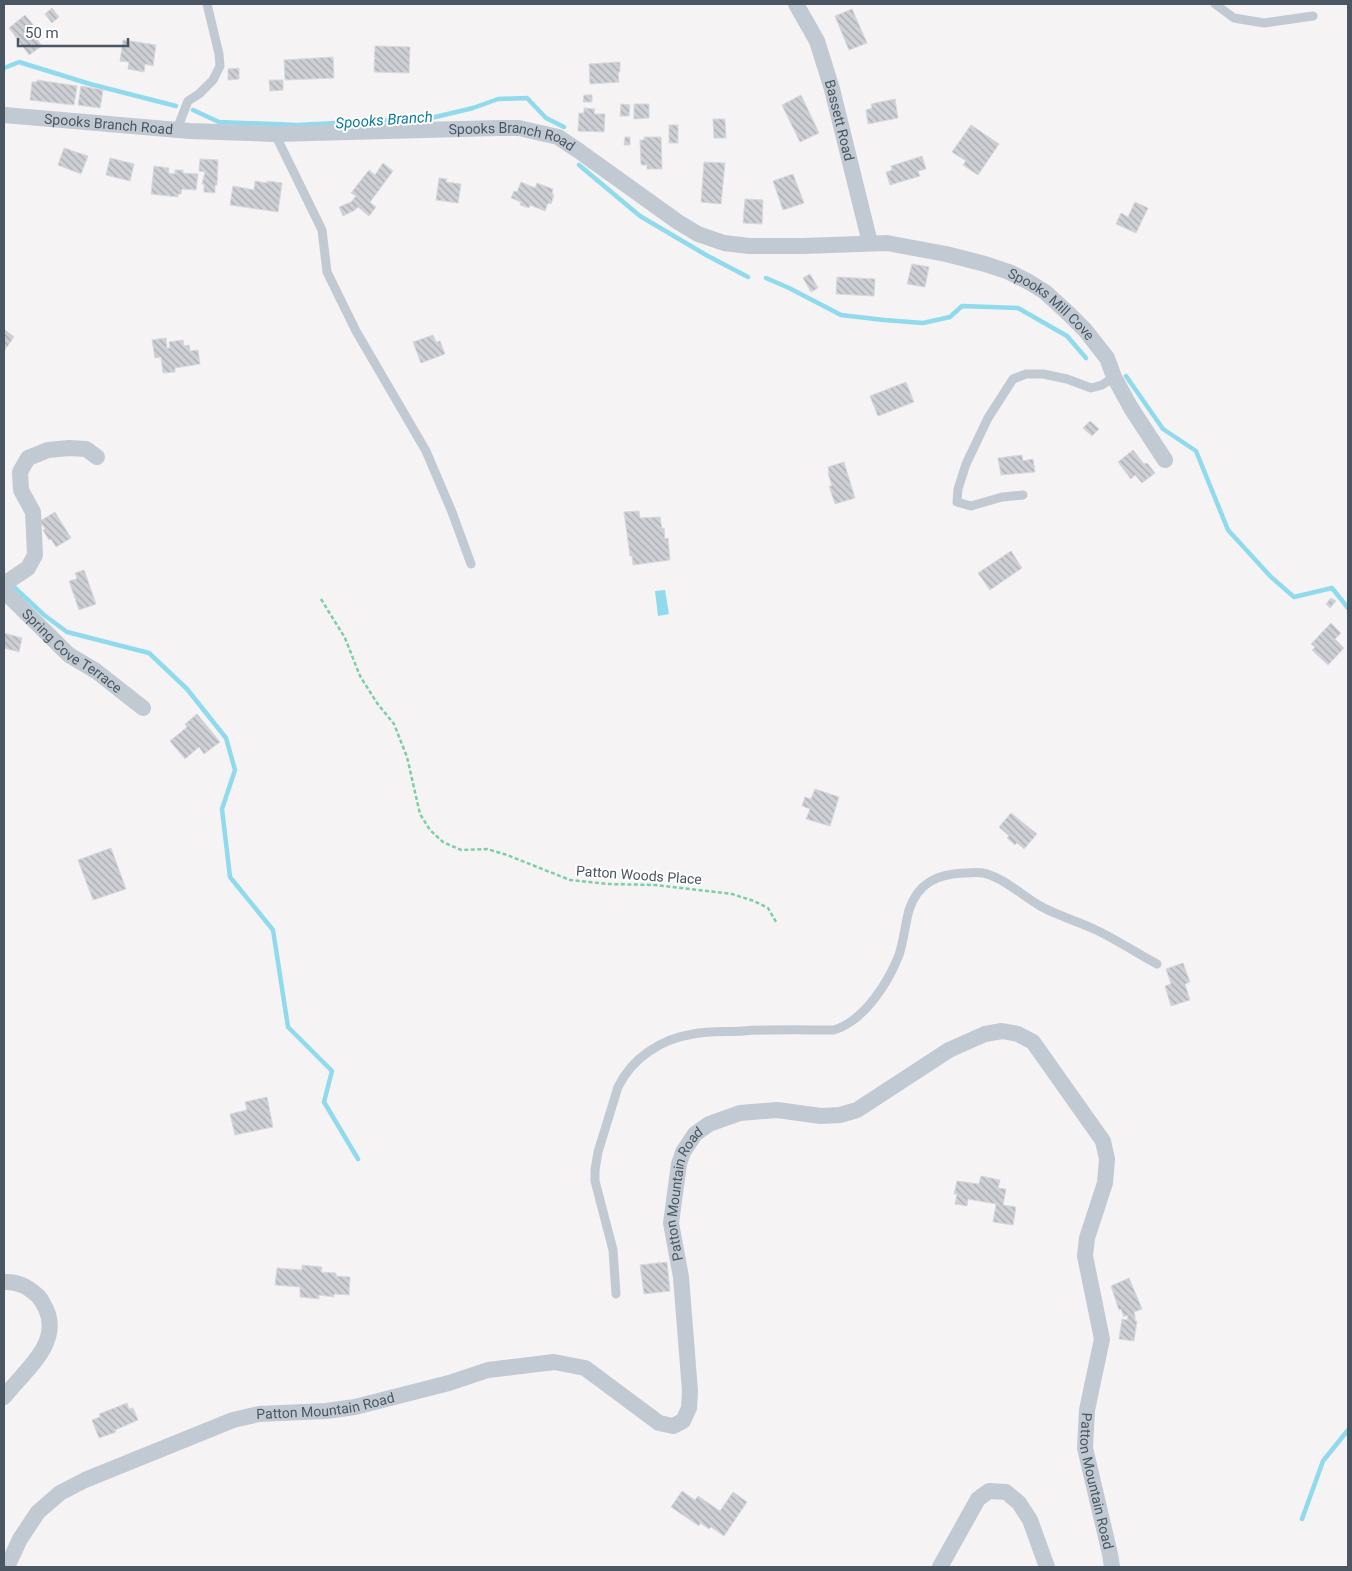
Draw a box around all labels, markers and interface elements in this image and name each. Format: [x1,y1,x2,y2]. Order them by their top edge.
scale bar [18,15,128,47]
text: 50 m [25,24,59,42]
street label: Bassett Road [822,78,857,162]
water label: Spooks Branch [335,108,433,132]
street label: Spooks Branch Road [44,110,174,138]
street label: Spooks Branch Road [448,120,578,154]
street label: Spooks Mill Cove [1005,265,1098,343]
street label: Spring Cove Terrace [19,605,125,696]
street label: Patton Woods Place [576,863,702,887]
street label: Patton Mountain Road [663,1123,705,1262]
street label: Patton Mountain Road [256,1389,396,1422]
street label: Patton Mountain Road [1077,1412,1117,1551]

